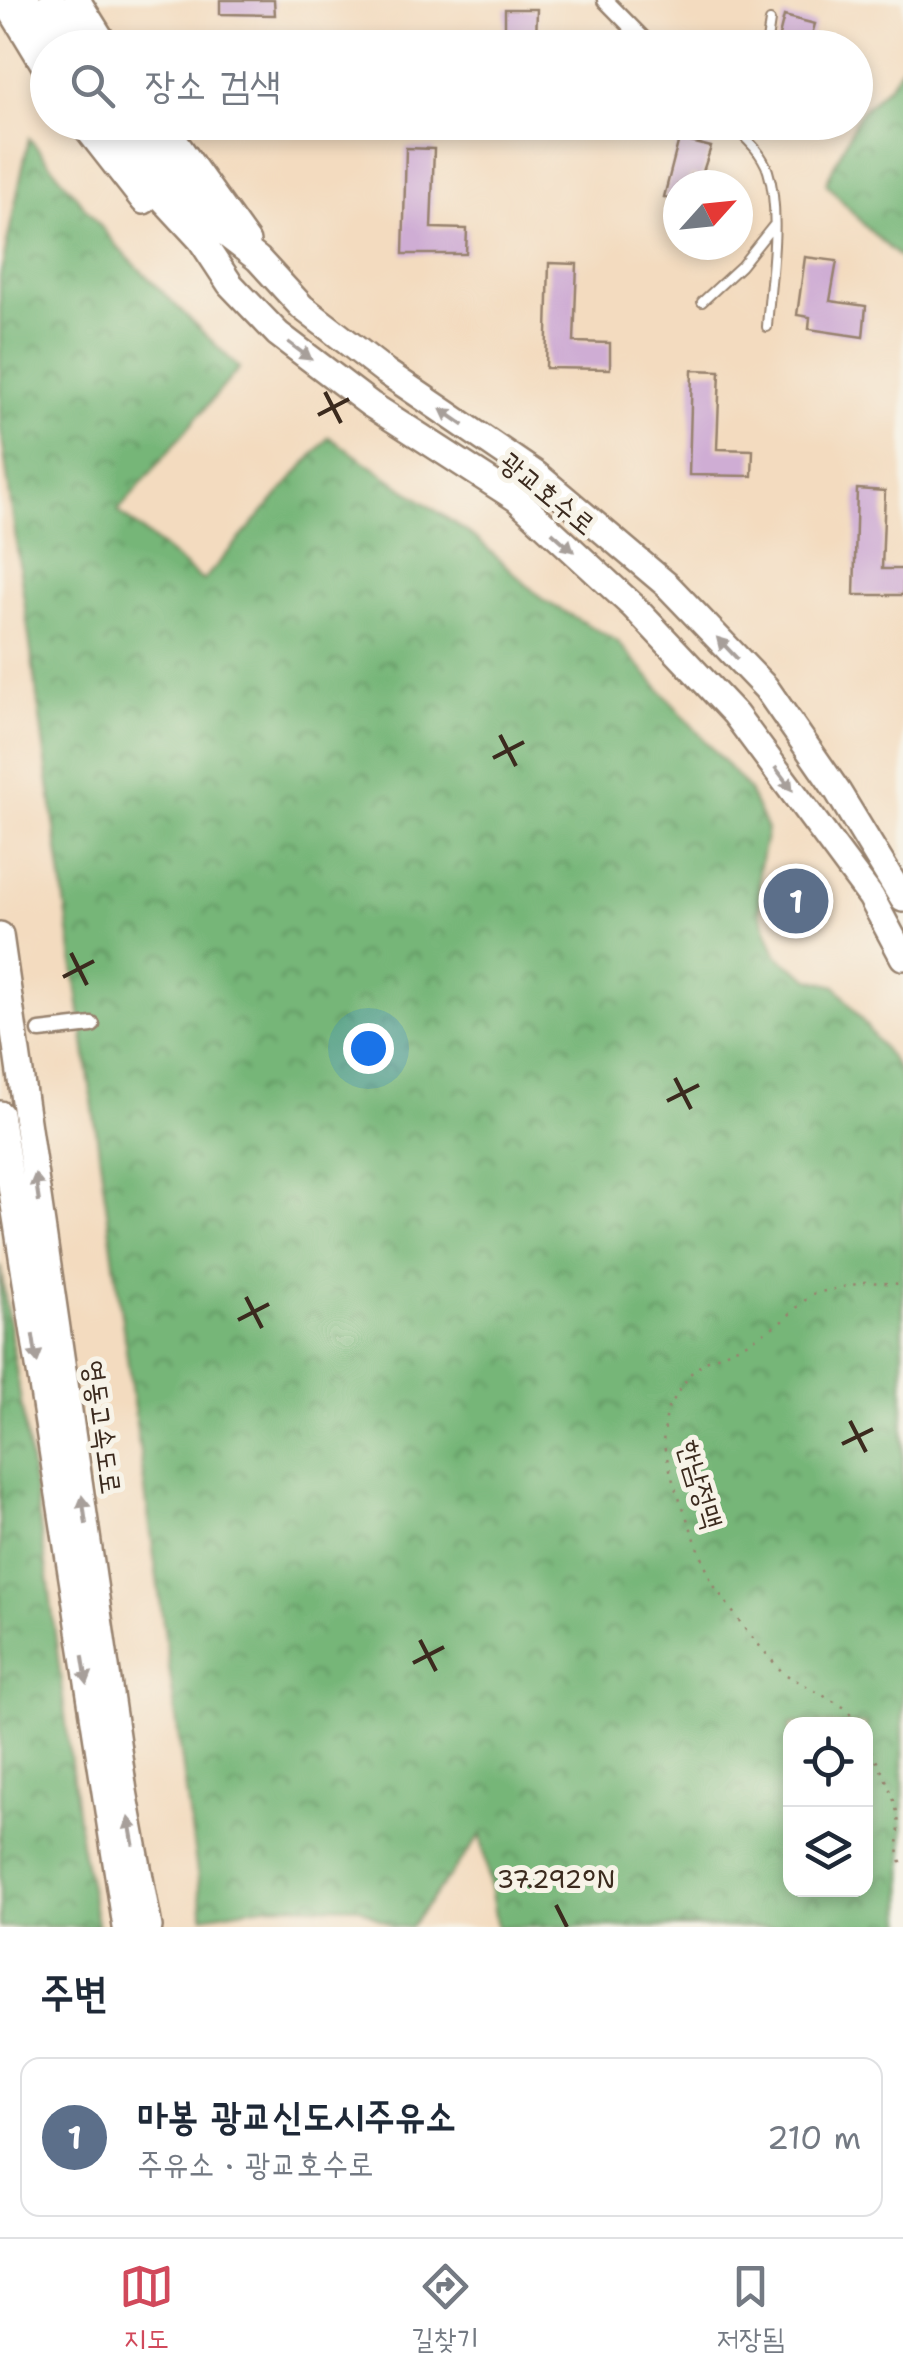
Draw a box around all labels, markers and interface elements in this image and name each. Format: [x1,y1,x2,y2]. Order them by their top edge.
search box [30,30,873,140]
icon: search [65,58,120,113]
text: 장소 검색 [145,59,280,110]
north arrow [663,170,753,260]
one-way arrow [287,341,313,361]
one-way arrow [439,409,466,427]
street label: 광교호수로 [492,443,604,543]
one-way arrow [550,530,575,552]
one-way arrow [716,637,739,661]
one-way arrow [774,766,794,792]
pin: 1 [764,864,828,938]
your location [343,1023,394,1074]
one-way arrow [29,1172,45,1203]
one-way arrow [28,1334,44,1365]
street label: 영동고속도로 [75,1357,131,1497]
street label: 한남정맥 [670,1435,732,1533]
one-way arrow [76,1493,92,1525]
one-way arrow [77,1655,93,1687]
map controls [783,1717,873,1897]
button: locate [783,1717,873,1807]
button: layers [783,1807,873,1897]
one-way arrow [123,1815,139,1846]
text: 37.292°N [497,1862,615,1896]
text: 주변 [40,1964,108,2020]
text: 마봉 광교신도시주유소 [137,2090,456,2141]
text: 1 [67,2116,82,2159]
text: 210 m [767,2116,861,2159]
text: 주유소 · 광교호수로 [137,2142,374,2185]
tab: 지도 [119,2259,174,2358]
tab: 길찾기 [411,2259,479,2358]
tab: 저장됨 [717,2259,784,2358]

